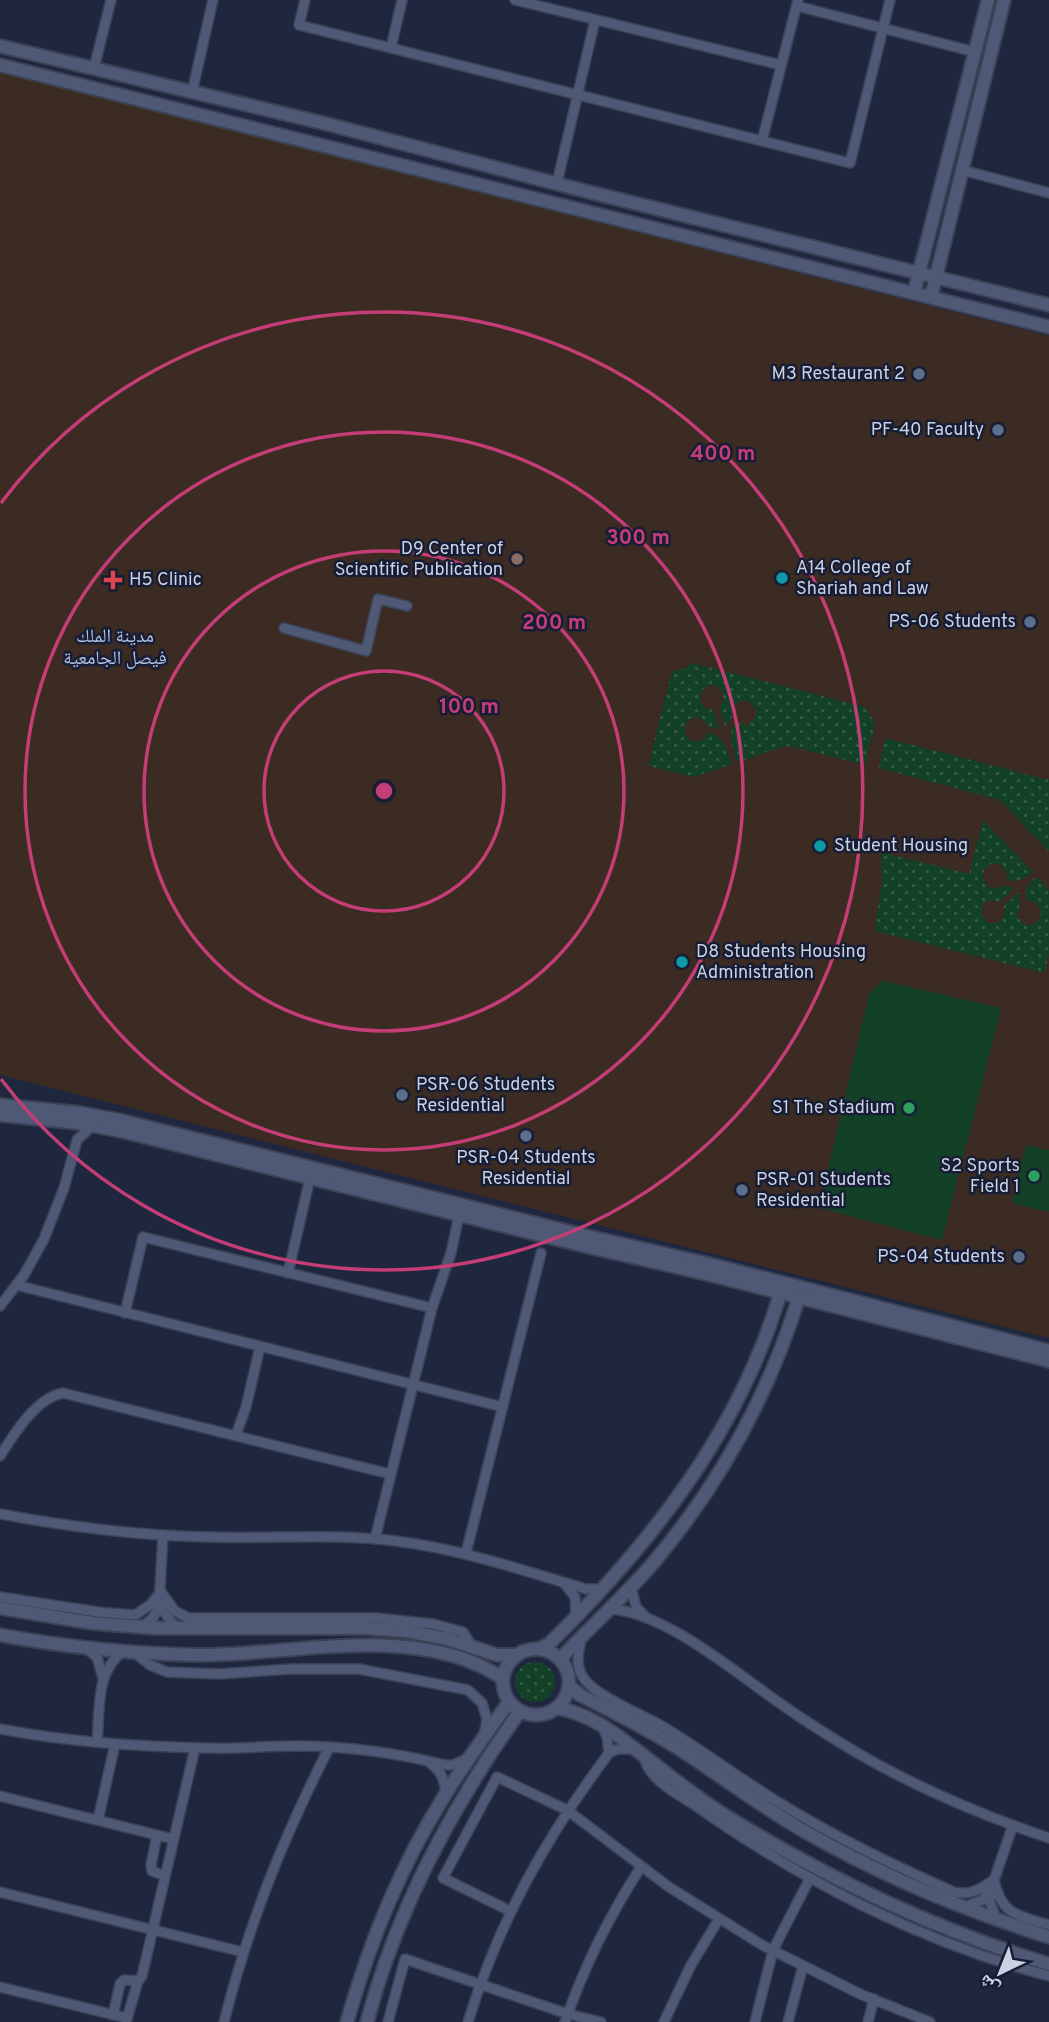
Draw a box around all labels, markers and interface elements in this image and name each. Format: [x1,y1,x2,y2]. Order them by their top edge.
place label: M3 Restaurant 2 [772,363,905,386]
marker: M3 Restaurant 2 [911,366,927,382]
place label: PF-40 Faculty [871,419,984,442]
marker: PF-40 Faculty [990,422,1006,438]
text: 400 m [691,441,755,468]
text: 300 m [606,525,670,552]
place label: D9 Center of Scientific Publication [335,538,503,582]
marker: D9 Center of Scientific Publication [509,551,525,567]
place label: A14 College of Shariah and Law [796,557,929,601]
place label: H5 Clinic [129,569,202,592]
marker: H5 Clinic [103,570,123,590]
marker: A14 College of Shariah and Law [774,570,790,586]
text: 200 m [522,610,586,637]
place label: PS-06 Students [889,611,1016,634]
marker: PS-06 Students [1022,614,1038,630]
district label: مدينة الملك فيصل الجامعية [63,625,167,671]
text: 100 m [439,694,499,721]
centre of rings [372,779,396,803]
place label: Student Housing [834,835,968,858]
marker: Student Housing [812,838,828,854]
place label: D8 Students Housing Administration [696,941,866,985]
marker: D8 Students Housing Administration [674,954,690,970]
place label: PSR-06 Students Residential [416,1074,555,1118]
marker: PSR-06 Students Residential [394,1087,410,1103]
place label: S1 The Stadium [772,1097,895,1120]
marker: S1 The Stadium [901,1100,917,1116]
marker: PSR-04 Students Residential [518,1128,534,1144]
place label: PSR-04 Students Residential [456,1147,596,1191]
place label: S2 Sports Field 1 [940,1155,1020,1199]
marker: S2 Sports Field 1 [1026,1168,1042,1184]
place label: PSR-01 Students Residential [756,1169,891,1213]
marker: PSR-01 Students Residential [734,1182,750,1198]
place label: PS-04 Students [877,1246,1005,1269]
marker: PS-04 Students [1011,1249,1027,1265]
north arrow [965,1938,1035,2008]
text: ش [974,1968,1005,2000]

